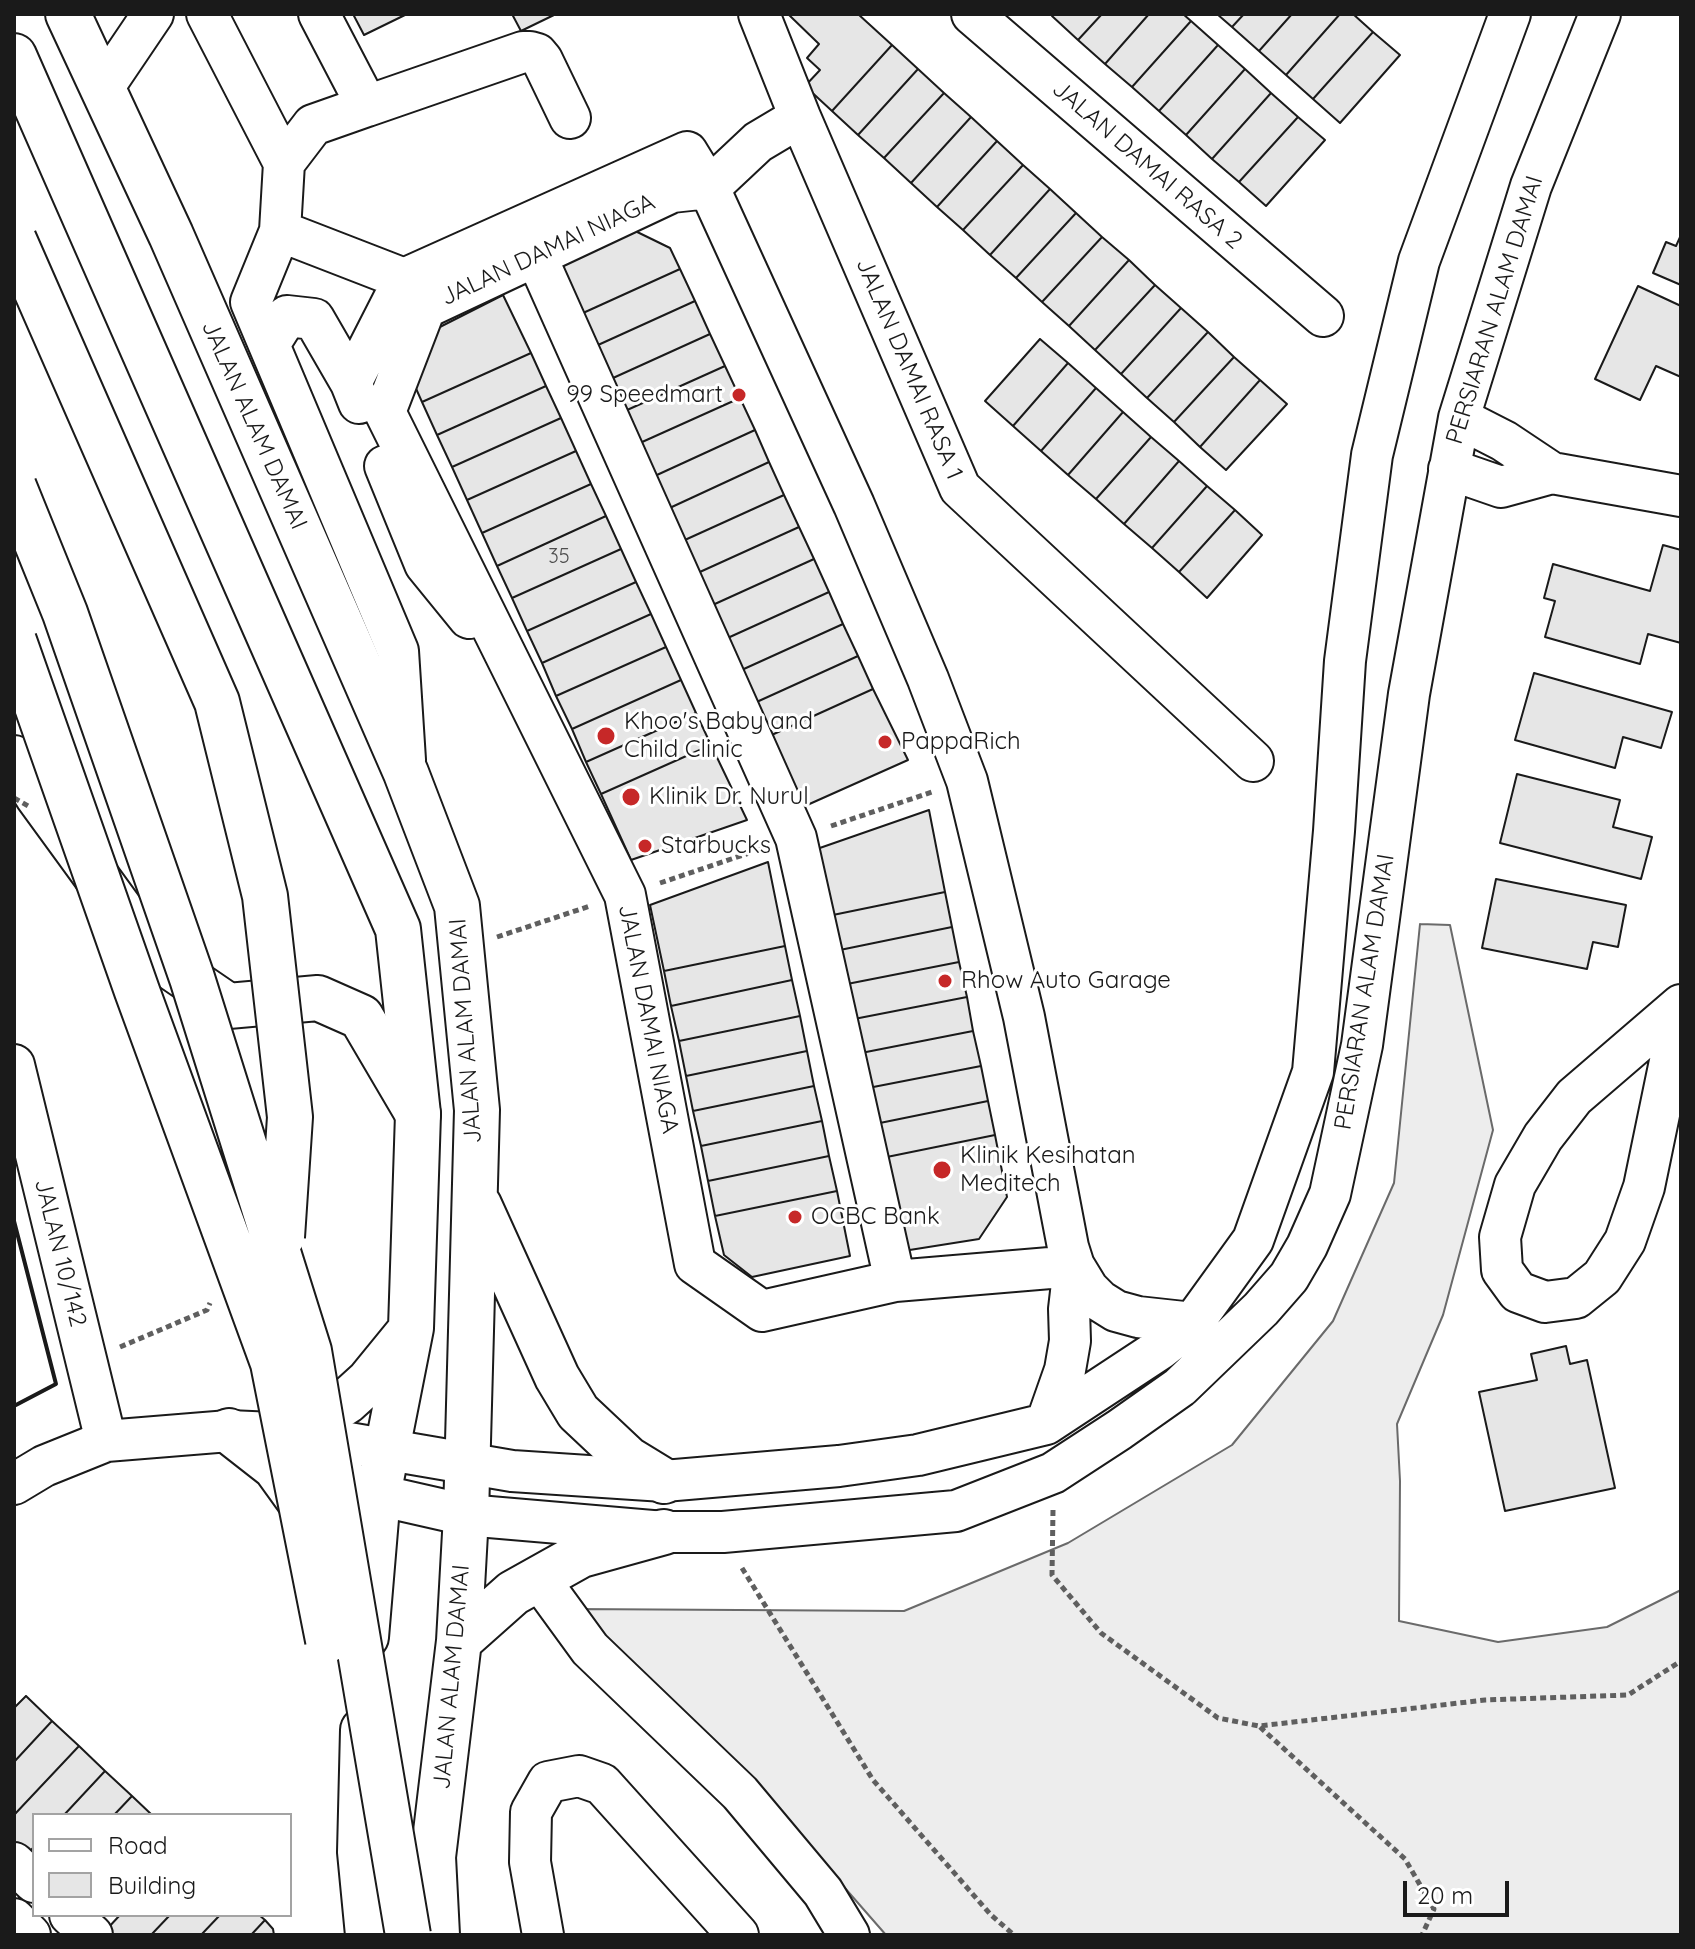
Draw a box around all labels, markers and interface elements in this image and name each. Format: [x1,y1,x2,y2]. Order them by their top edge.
street label: JALAN DAMAI RASA 2 [1046,75,1248,255]
street label: PERSIARAN ALAM DAMAI [1440,172,1550,448]
street label: JALAN DAMAI NIAGA [436,188,660,312]
street label: JALAN DAMAI RASA 1 [849,254,969,484]
street label: JALAN ALAM DAMAI [195,316,313,534]
place label: 99 Speedmart [566,381,723,409]
marker: 99 Speedmart [730,386,748,404]
house number: 35 [548,545,570,569]
place label: Khoo's Baby and Child Clinic [624,708,813,764]
marker: Khoo's Baby and Child Clinic [595,725,617,747]
place label: PappaRich [901,728,1021,756]
marker: PappaRich [876,733,894,751]
place label: Klinik Dr. Nurul [649,783,809,811]
marker: Klinik Dr. Nurul [620,786,642,808]
place label: Starbucks [661,832,771,860]
marker: Starbucks [636,837,654,855]
street label: PERSIARAN ALAM DAMAI [1329,852,1401,1132]
street label: JALAN DAMAI NIAGA [612,902,684,1136]
street label: JALAN ALAM DAMAI [444,918,488,1144]
place label: Rhow Auto Garage [961,967,1171,995]
marker: Rhow Auto Garage [936,972,954,990]
place label: Klinik Kesihatan Meditech [960,1142,1136,1198]
marker: Klinik Kesihatan Meditech [931,1159,953,1181]
street label: JALAN 10/142 [28,1176,92,1330]
place label: OCBC Bank [811,1203,940,1231]
marker: OCBC Bank [786,1208,804,1226]
street label: JALAN ALAM DAMAI [428,1563,476,1791]
legend [32,1813,292,1917]
text: Road [108,1830,168,1860]
scale bar [1407,1865,1513,1915]
text: Building [108,1870,196,1900]
text: 20 m [1417,1880,1473,1910]

